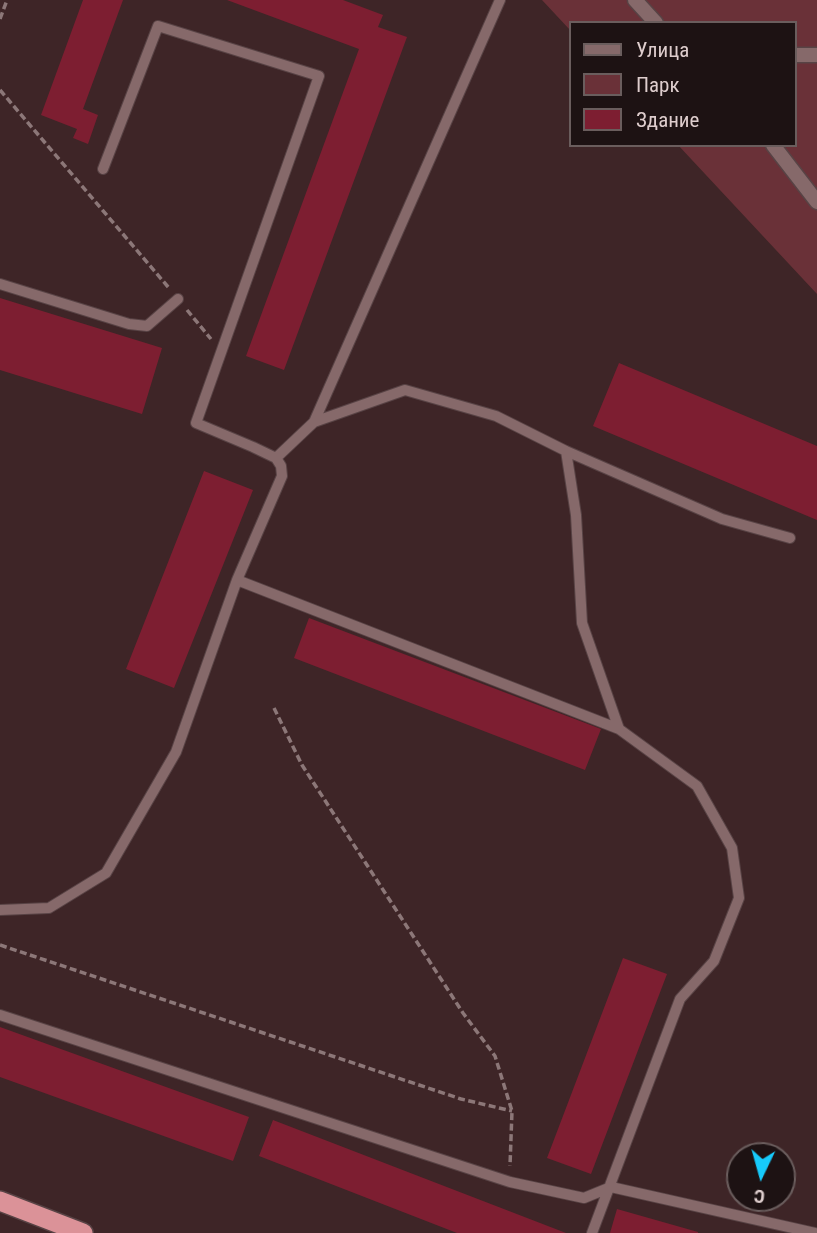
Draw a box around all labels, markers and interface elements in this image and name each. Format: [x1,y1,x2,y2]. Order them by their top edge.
legend [568,21,796,147]
text: Улица [636,38,689,62]
text: Парк [636,73,680,97]
text: Здание [636,108,699,132]
north arrow [726,1142,796,1212]
text: С [753,1184,766,1208]

